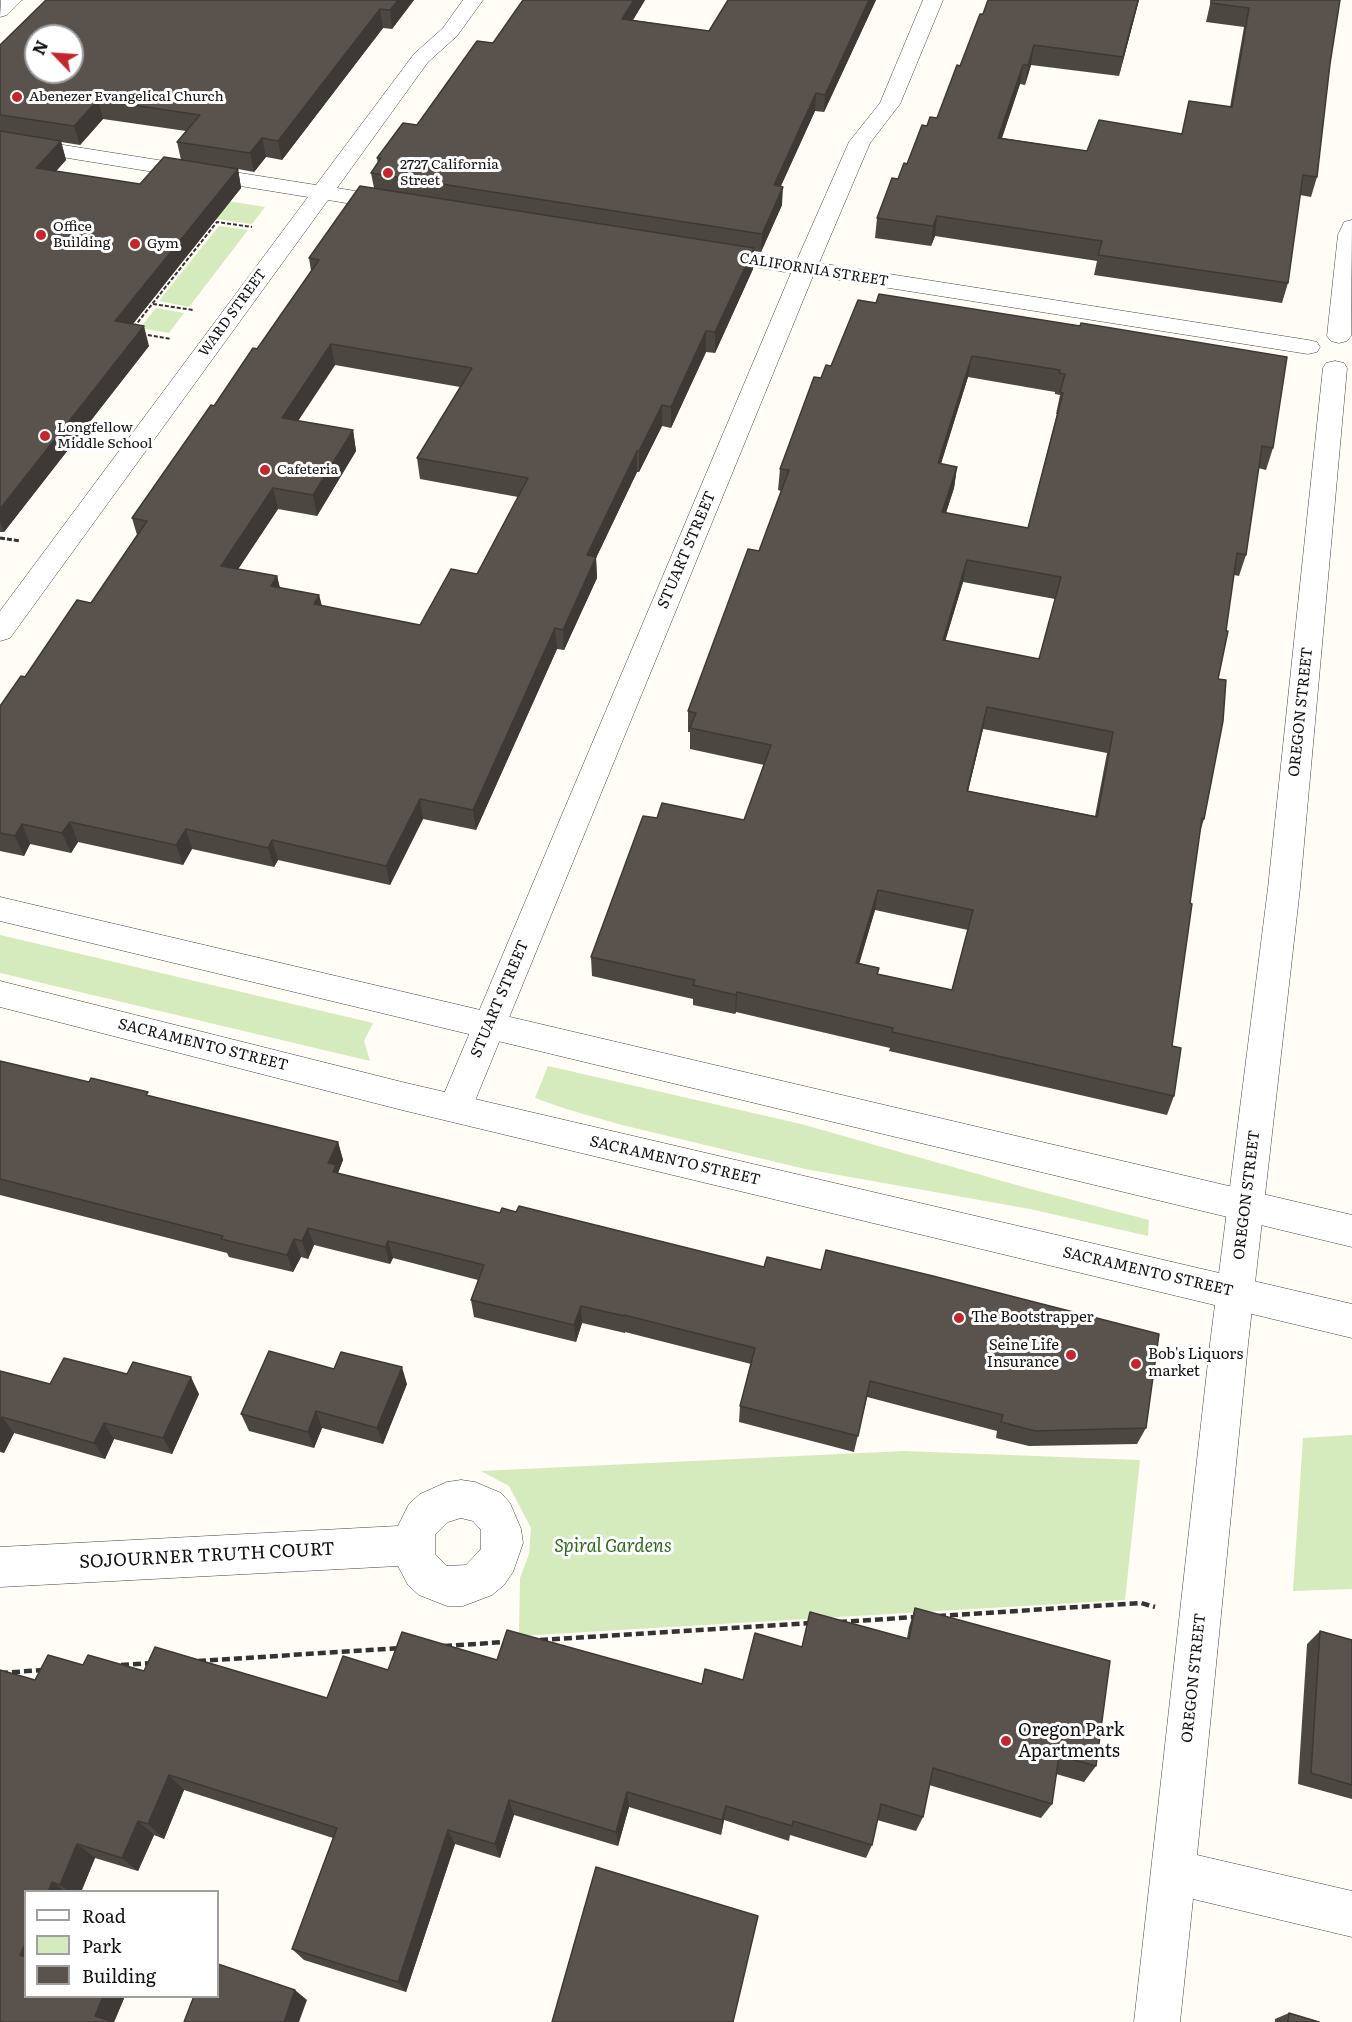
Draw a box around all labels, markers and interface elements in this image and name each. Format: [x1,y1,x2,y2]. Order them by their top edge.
north arrow [24,24,84,84]
text: N [26,36,53,58]
place label: Abenezer Evangelical Church [29,89,224,105]
marker: Abenezer Evangelical Church [10,90,24,104]
place label: 2727 California Street [400,157,499,190]
marker: 2727 California Street [381,166,395,180]
place label: Office Building [53,219,111,252]
marker: Office Building [34,228,48,242]
place label: Gym [147,236,179,252]
marker: Gym [128,237,142,251]
street label: CALIFORNIA STREET [738,250,890,290]
street label: WARD STREET [196,266,270,360]
place label: Longfellow Middle School [57,420,153,452]
marker: Longfellow Middle School [38,429,52,443]
place label: Cafeteria [277,462,338,478]
marker: Cafeteria [258,463,272,477]
street label: STUART STREET [654,489,720,611]
street label: OREGON STREET [1285,646,1317,778]
street label: STUART STREET [467,938,533,1060]
street label: SACRAMENTO STREET [116,1015,290,1075]
street label: OREGON STREET [1230,1129,1264,1261]
street label: SACRAMENTO STREET [588,1133,762,1189]
street label: SACRAMENTO STREET [1061,1244,1235,1300]
place label: The Bootstrapper [971,1309,1094,1327]
marker: The Bootstrapper [952,1311,966,1325]
place label: Seine Life Insurance [987,1337,1059,1372]
place label: Bob's Liquors market [1148,1346,1243,1381]
marker: Seine Life Insurance [1064,1348,1078,1362]
marker: Bob's Liquors market [1129,1357,1143,1371]
park label: Spiral Gardens [554,1536,672,1558]
street label: SOJOURNER TRUTH COURT [79,1539,335,1573]
street label: OREGON STREET [1178,1612,1210,1744]
place label: Oregon Park Apartments [1018,1720,1124,1762]
marker: Oregon Park Apartments [999,1734,1013,1748]
legend [24,1890,219,1998]
text: Road [82,1902,126,1929]
text: Park [82,1932,121,1959]
text: Building [82,1962,156,1989]

